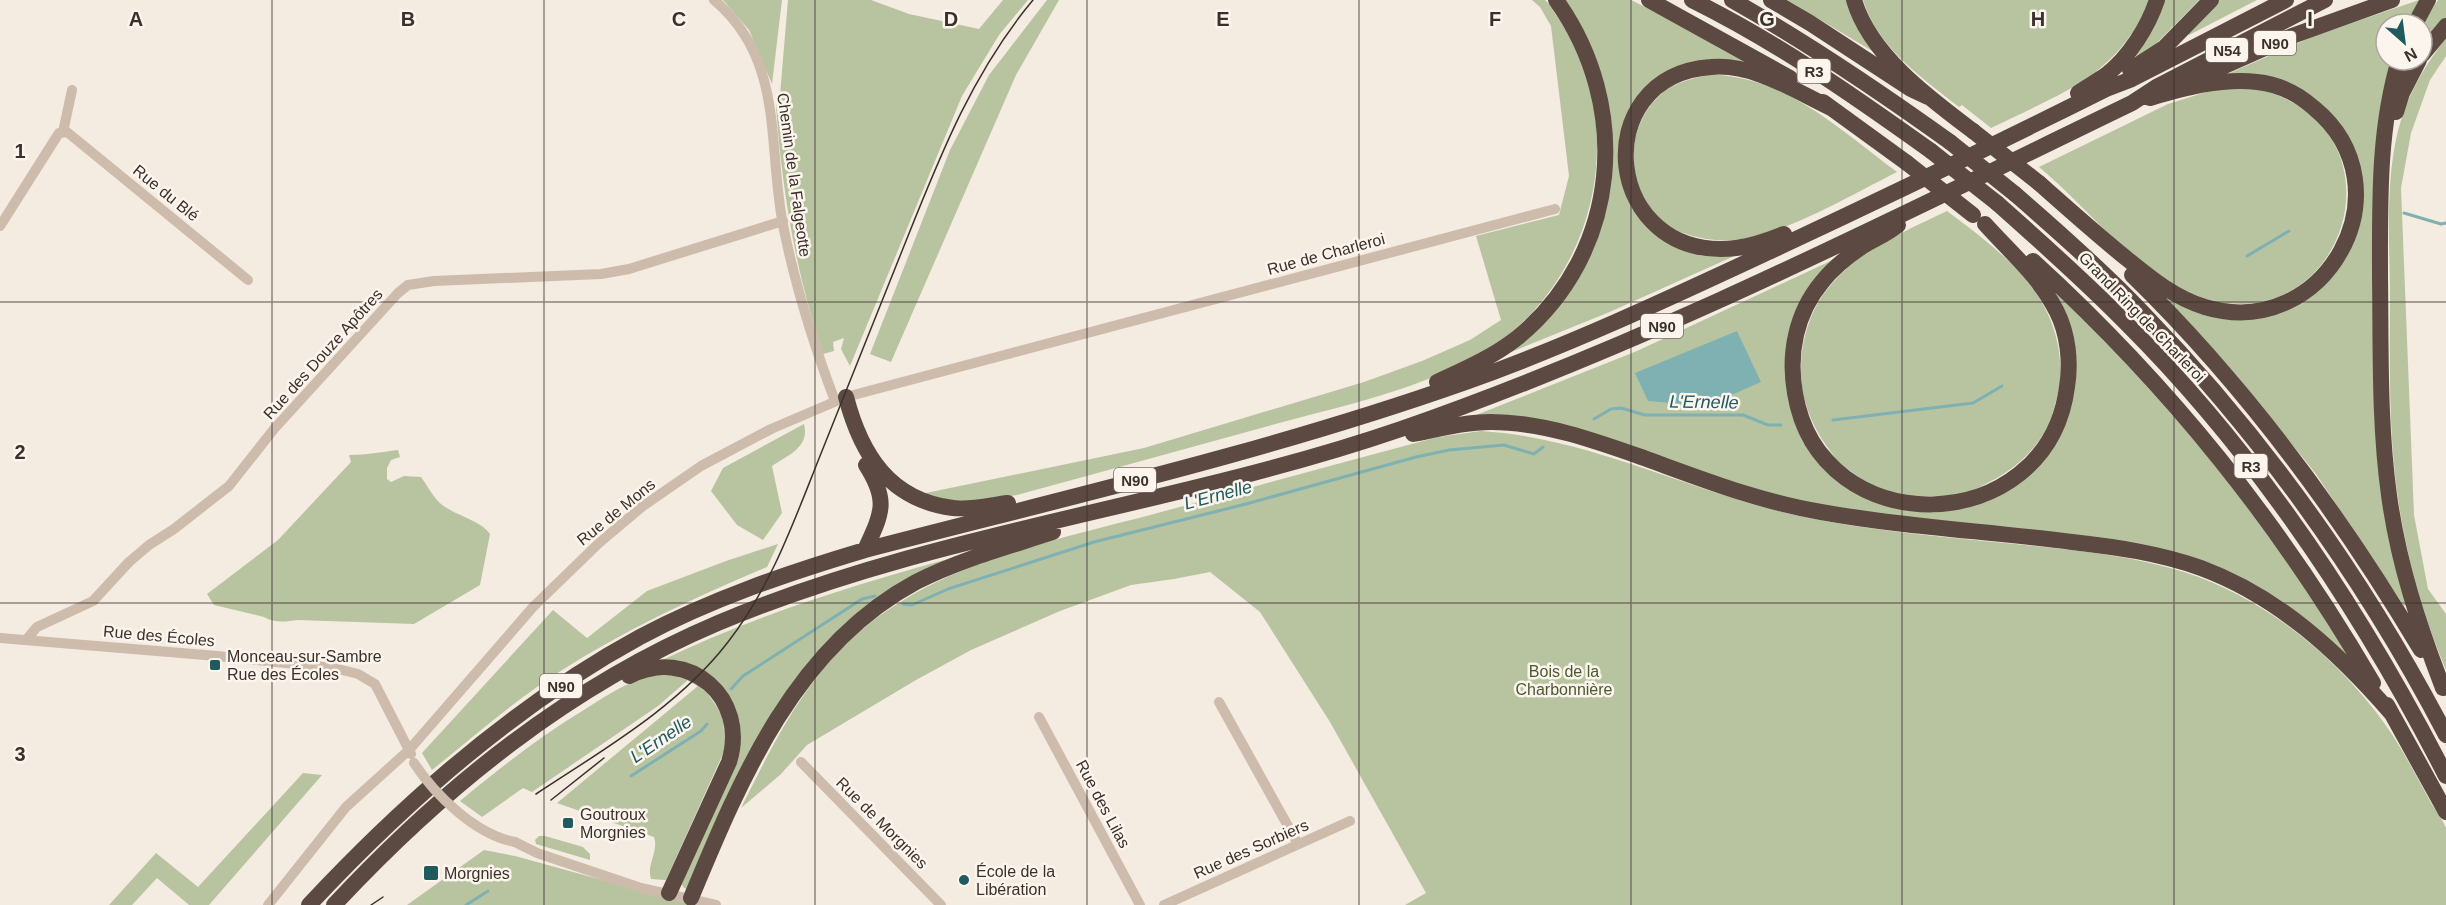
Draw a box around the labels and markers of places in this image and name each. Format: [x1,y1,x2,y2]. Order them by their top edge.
place label: Monceau-sur-Sambre Rue des Écoles [227,648,382,683]
marker: Monceau-sur-Sambre Rue des Écoles [208,658,222,672]
place label: Goutroux Morgnies [580,806,646,841]
marker: Goutroux Morgnies [561,816,575,830]
place label: École de la Libération [976,862,1055,898]
marker: Morgnies [422,864,440,882]
place label: Morgnies [444,865,510,882]
marker: École de la Libération [957,873,971,887]

